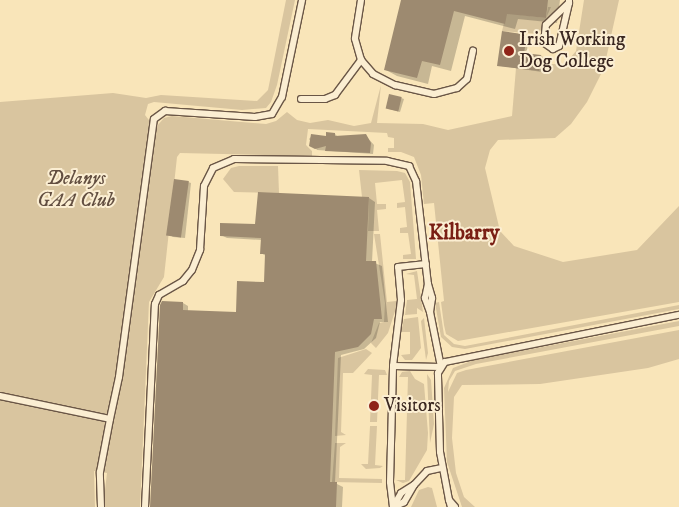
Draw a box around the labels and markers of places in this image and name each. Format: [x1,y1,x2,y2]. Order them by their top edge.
place label: Irish Working Dog College [519,29,625,73]
marker: Irish Working Dog College [503,45,515,57]
place label: Visitors [384,395,441,417]
marker: Visitors [368,400,380,412]

